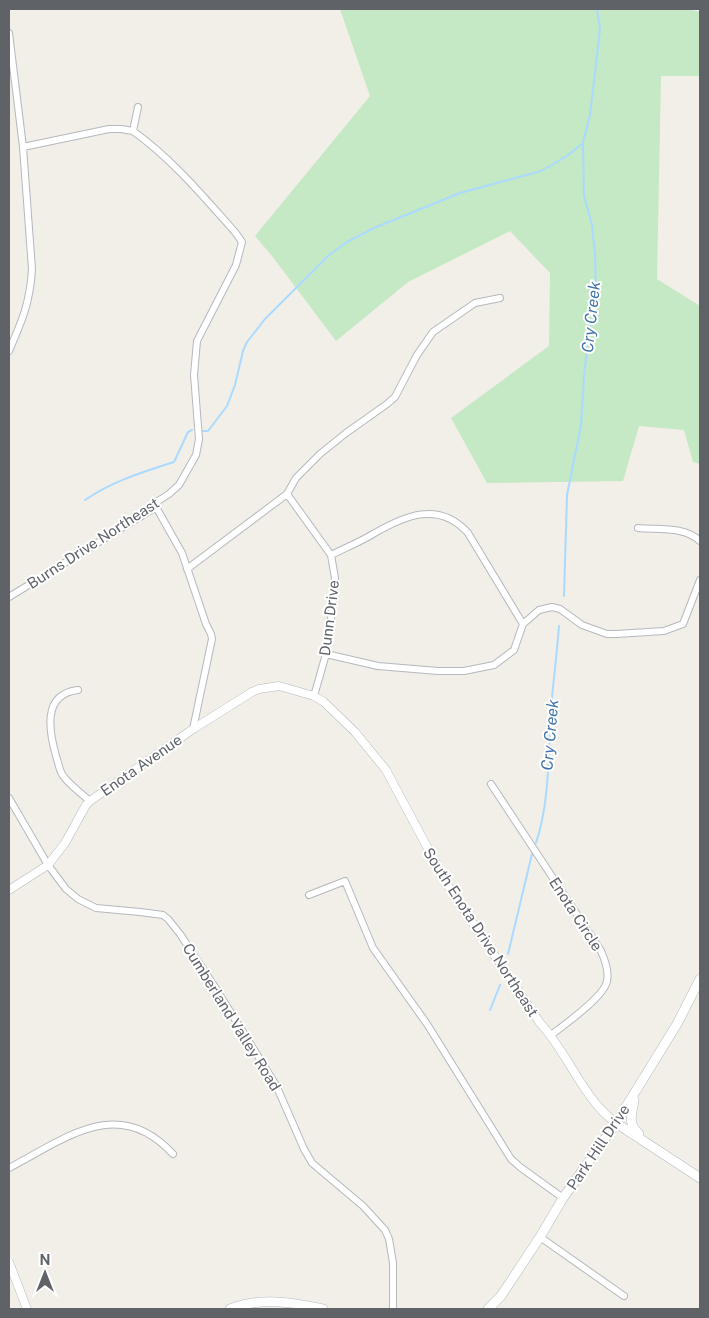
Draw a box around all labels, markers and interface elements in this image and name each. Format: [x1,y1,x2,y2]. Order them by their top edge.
water label: Cry Creek [578,280,604,354]
street label: Burns Drive Northeast [24,494,162,592]
street label: Dunn Drive [316,579,342,657]
water label: Cry Creek [537,698,563,771]
street label: Enota Avenue [97,731,185,799]
street label: South Enota Drive Northeast [420,844,542,1020]
street label: Enota Circle [546,874,606,954]
street label: Cumberland Valley Road [180,940,284,1094]
street label: Park Hill Drive [563,1101,633,1193]
north arrow [20,1248,70,1298]
text: N [40,1252,50,1268]

